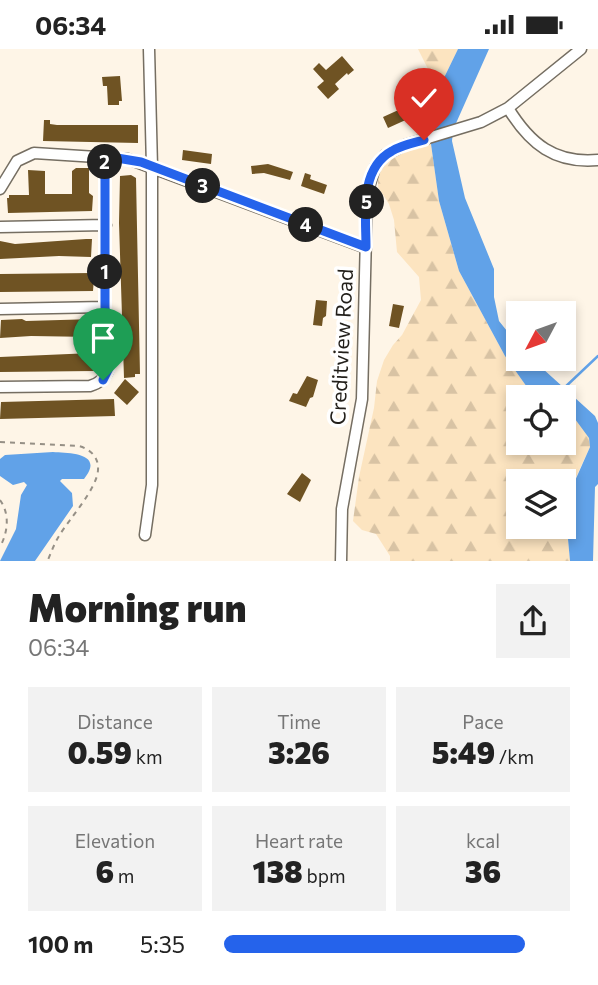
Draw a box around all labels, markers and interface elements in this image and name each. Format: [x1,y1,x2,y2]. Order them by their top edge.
text: 06:34 [35,9,106,40]
pin [394,68,454,140]
icon: check [405,79,443,117]
pin: 2 [88,145,122,179]
text: 2 [99,150,110,173]
pin: 3 [186,169,220,203]
text: 3 [197,174,208,197]
pin: 5 [350,185,384,219]
text: 5 [361,190,372,213]
pin: 4 [288,207,324,243]
text: 4 [300,213,311,236]
pin: 1 [88,255,122,290]
text: 1 [100,260,109,283]
street label: Creditview Road [324,268,357,426]
north arrow [506,301,576,371]
map controls [506,301,576,539]
pin [73,308,133,380]
icon: arrive [84,319,122,357]
button: locate [506,385,576,455]
button: layers [506,469,576,539]
text: Morning run [28,583,247,630]
button: share [496,584,570,658]
text: 06:34 [28,633,89,661]
text: Distance [77,710,153,733]
text: Time [277,710,321,733]
text: Pace [462,710,504,733]
text: 0.59 [67,733,132,770]
text: 3:26 [268,733,330,770]
text: 5:49 [432,733,495,770]
text: km [132,745,163,768]
text: /km [495,745,534,768]
text: Elevation [75,829,155,852]
text: Heart rate [255,829,343,852]
text: kcal [466,829,500,852]
text: 6 [96,852,114,889]
text: 138 [252,852,303,889]
text: 36 [465,852,501,889]
text: m [114,864,134,887]
text: bpm [303,864,346,887]
text: 100 m [28,930,93,958]
text: 5:35 [140,930,185,958]

